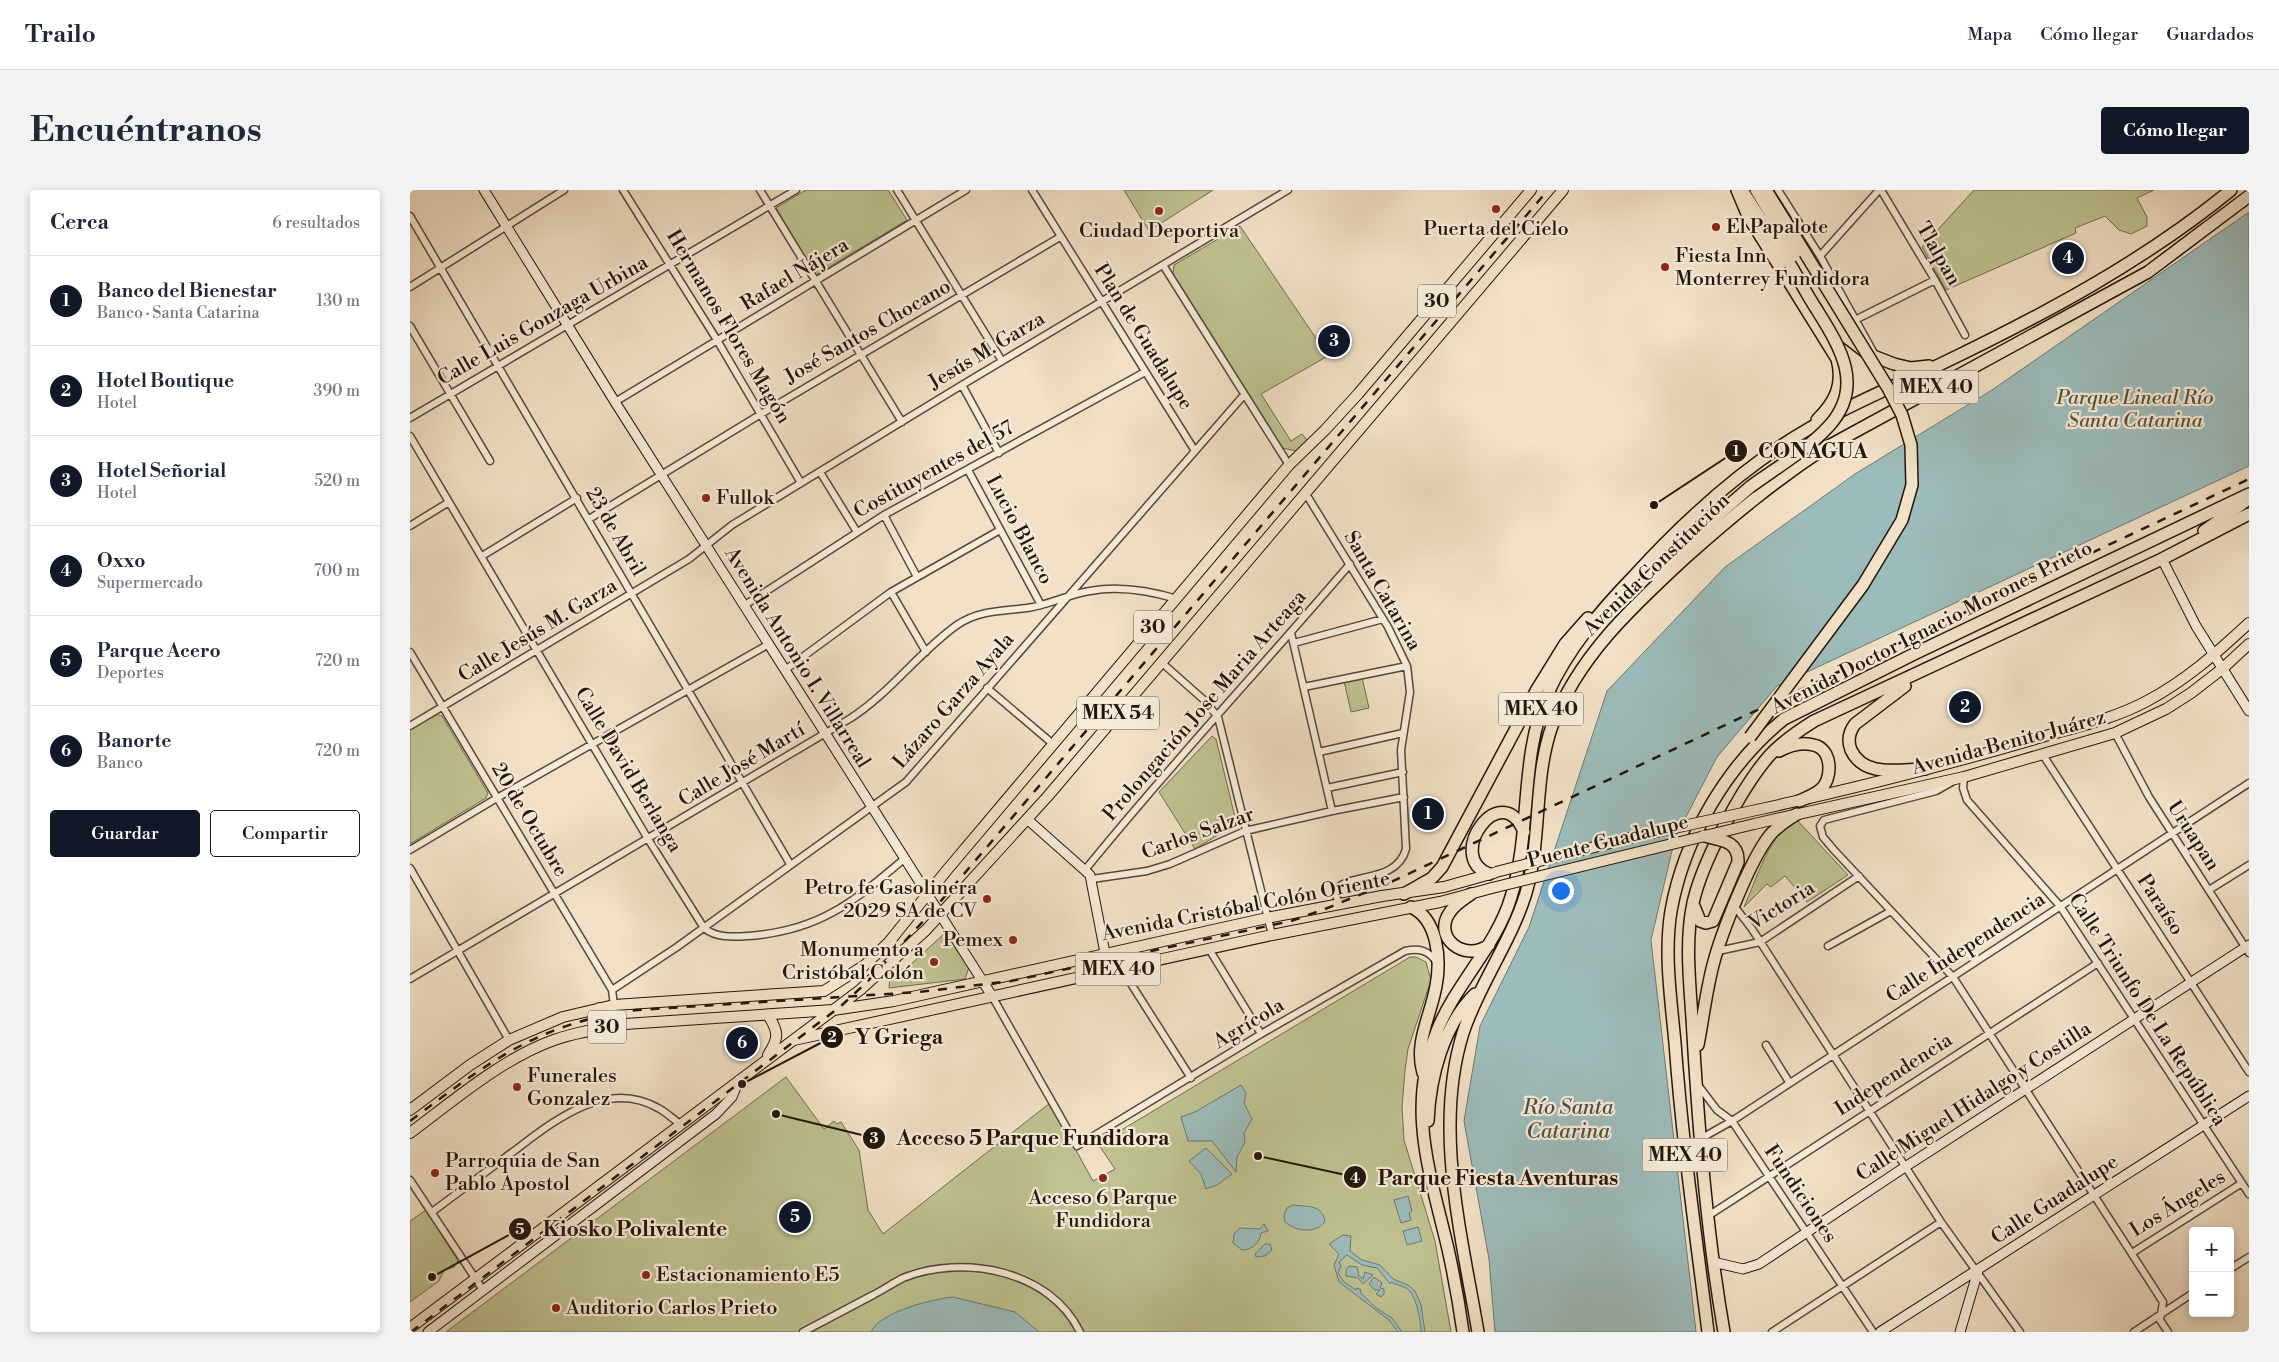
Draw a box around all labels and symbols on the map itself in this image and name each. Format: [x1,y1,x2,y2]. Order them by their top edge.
marker: Puerta del Cielo [1490,203,1502,215]
marker: Ciudad Deportiva [1153,205,1165,217]
place label: El Papalote [1726,215,1828,240]
place label: Puerta del Cielo [1423,217,1569,242]
street label: Tlalpan [1910,218,1966,290]
place label: Ciudad Deportiva [1079,219,1240,244]
marker: El Papalote [1710,221,1722,233]
street label: Hermanos Flores Magón [660,225,796,429]
street label: Rafael Nájera [736,232,854,317]
pin: 4 [2052,239,2084,277]
place label: Fiesta Inn Monterrey Fundidora [1675,244,1871,292]
street label: Calle Luis Gonzaga Urbina [433,250,654,392]
street label: Plan de Guadalupe [1088,259,1198,415]
marker: Fiesta Inn Monterrey Fundidora [1659,261,1671,273]
street label: José Santos Chocano [780,274,955,390]
road number: 30 [1418,284,1456,318]
street label: Jesús M. Garza [923,306,1050,396]
pin: 3 [1318,322,1350,360]
road number: MEX 40 [1894,370,1978,403]
park label: Parque Lineal Río Santa Catarina [2055,386,2214,434]
street label: Costituyentes del 57 [850,416,1018,524]
callout: CONAGUA [1723,433,1878,469]
text: CONAGUA [1758,439,1869,465]
text: 1 [1732,442,1740,461]
street label: Lucio Blanco [980,471,1058,589]
street label: 23 de Abril [580,483,650,581]
place label: Fullok [716,486,775,511]
street label: Avenida Constitución [1578,488,1736,642]
marker: Fullok [700,492,712,504]
street label: Santa Catarina [1338,527,1427,656]
street label: Avenida Doctor Ignacio Morones Prieto [1766,536,2097,721]
street label: Avenida Antonio I. Villarreal [718,542,875,773]
street label: Calle Jesús M. Garza [454,573,623,688]
street label: Prolongación Jose Maria Arteaga [1098,585,1313,827]
road number: 30 [1134,611,1172,644]
street label: Lázaro Garza Ayala [888,627,1021,774]
street label: Calle David Berlanga [569,683,688,858]
pin: 2 [1949,688,1981,726]
road number: MEX 40 [1498,692,1584,726]
road number: MEX 54 [1077,696,1159,730]
street label: Avenida Benito Juárez [1908,705,2109,781]
street label: Calle José Martí [674,717,811,813]
street label: 20 de Octubre [485,758,573,882]
pin: 1 [1412,795,1444,833]
street label: Uruapan [2161,796,2225,876]
street label: Carlos Salzar [1138,802,1258,866]
street label: Puente Guadalupe [1525,810,1691,874]
street label: Avenida Cristóbal Colón Oriente [1099,867,1392,947]
street label: Paraíso [2131,870,2189,940]
street label: Victoria [1743,875,1821,937]
place label: Petro fe Gasolinera 2029 SA de CV [805,876,978,924]
your location [1548,878,1574,904]
street label: Calle Independencia [1882,887,2051,1009]
street label: Calle Triunfo De La República [2062,889,2232,1132]
marker: Petro fe Gasolinera 2029 SA de CV [981,893,993,905]
place label: Pemex [943,928,1004,953]
marker: Pemex [1007,934,1019,946]
place label: Monumento a Cristóbal Colón [782,938,925,986]
road number: MEX 40 [1076,952,1160,986]
marker: Monumento a Cristóbal Colón [928,956,940,968]
street label: Agrícola [1208,993,1290,1055]
road number: 30 [588,1010,626,1044]
street label: Calle Miguel Hidalgo y Costilla [1852,1016,2097,1187]
callout: Y Griega [819,1019,953,1055]
pin: 6 [726,1024,758,1062]
text: Y Griega [855,1025,944,1051]
street label: Independencia [1831,1027,1958,1122]
text: 2 [827,1028,837,1047]
place label: Funerales Gonzalez [527,1064,617,1112]
marker: Funerales Gonzalez [511,1081,523,1093]
water label: Río Santa Catarina [1522,1095,1614,1145]
callout: Acceso 5 Parque Fundidora [862,1120,1180,1156]
text: Acceso 5 Parque Fundidora [896,1126,1170,1152]
text: 3 [869,1129,879,1148]
road number: MEX 40 [1642,1138,1728,1172]
street label: Fundiciones [1758,1140,1842,1248]
place label: Parroquia de San Pablo Apostol [445,1149,600,1197]
street label: Calle Guadalupe [1987,1150,2123,1250]
callout: Parque Fiesta Aventuras [1343,1159,1628,1195]
street label: Los Ángeles [2125,1164,2230,1243]
text: Parque Fiesta Aventuras [1378,1166,1618,1192]
marker: Parroquia de San Pablo Apostol [429,1167,441,1179]
text: 4 [1350,1169,1360,1188]
marker: Acceso 6 Parque Fundidora [1097,1172,1109,1184]
place label: Acceso 6 Parque Fundidora [1028,1186,1177,1234]
pin: 5 [779,1198,811,1236]
callout: Kiosko Polivalente [508,1211,737,1247]
text: Kiosko Polivalente [543,1217,727,1243]
text: 5 [515,1220,525,1239]
place label: Estacionamiento E5 [656,1263,839,1288]
marker: Estacionamiento E5 [640,1269,652,1281]
place label: Auditorio Carlos Prieto [565,1296,777,1321]
marker: Auditorio Carlos Prieto [550,1302,562,1314]

